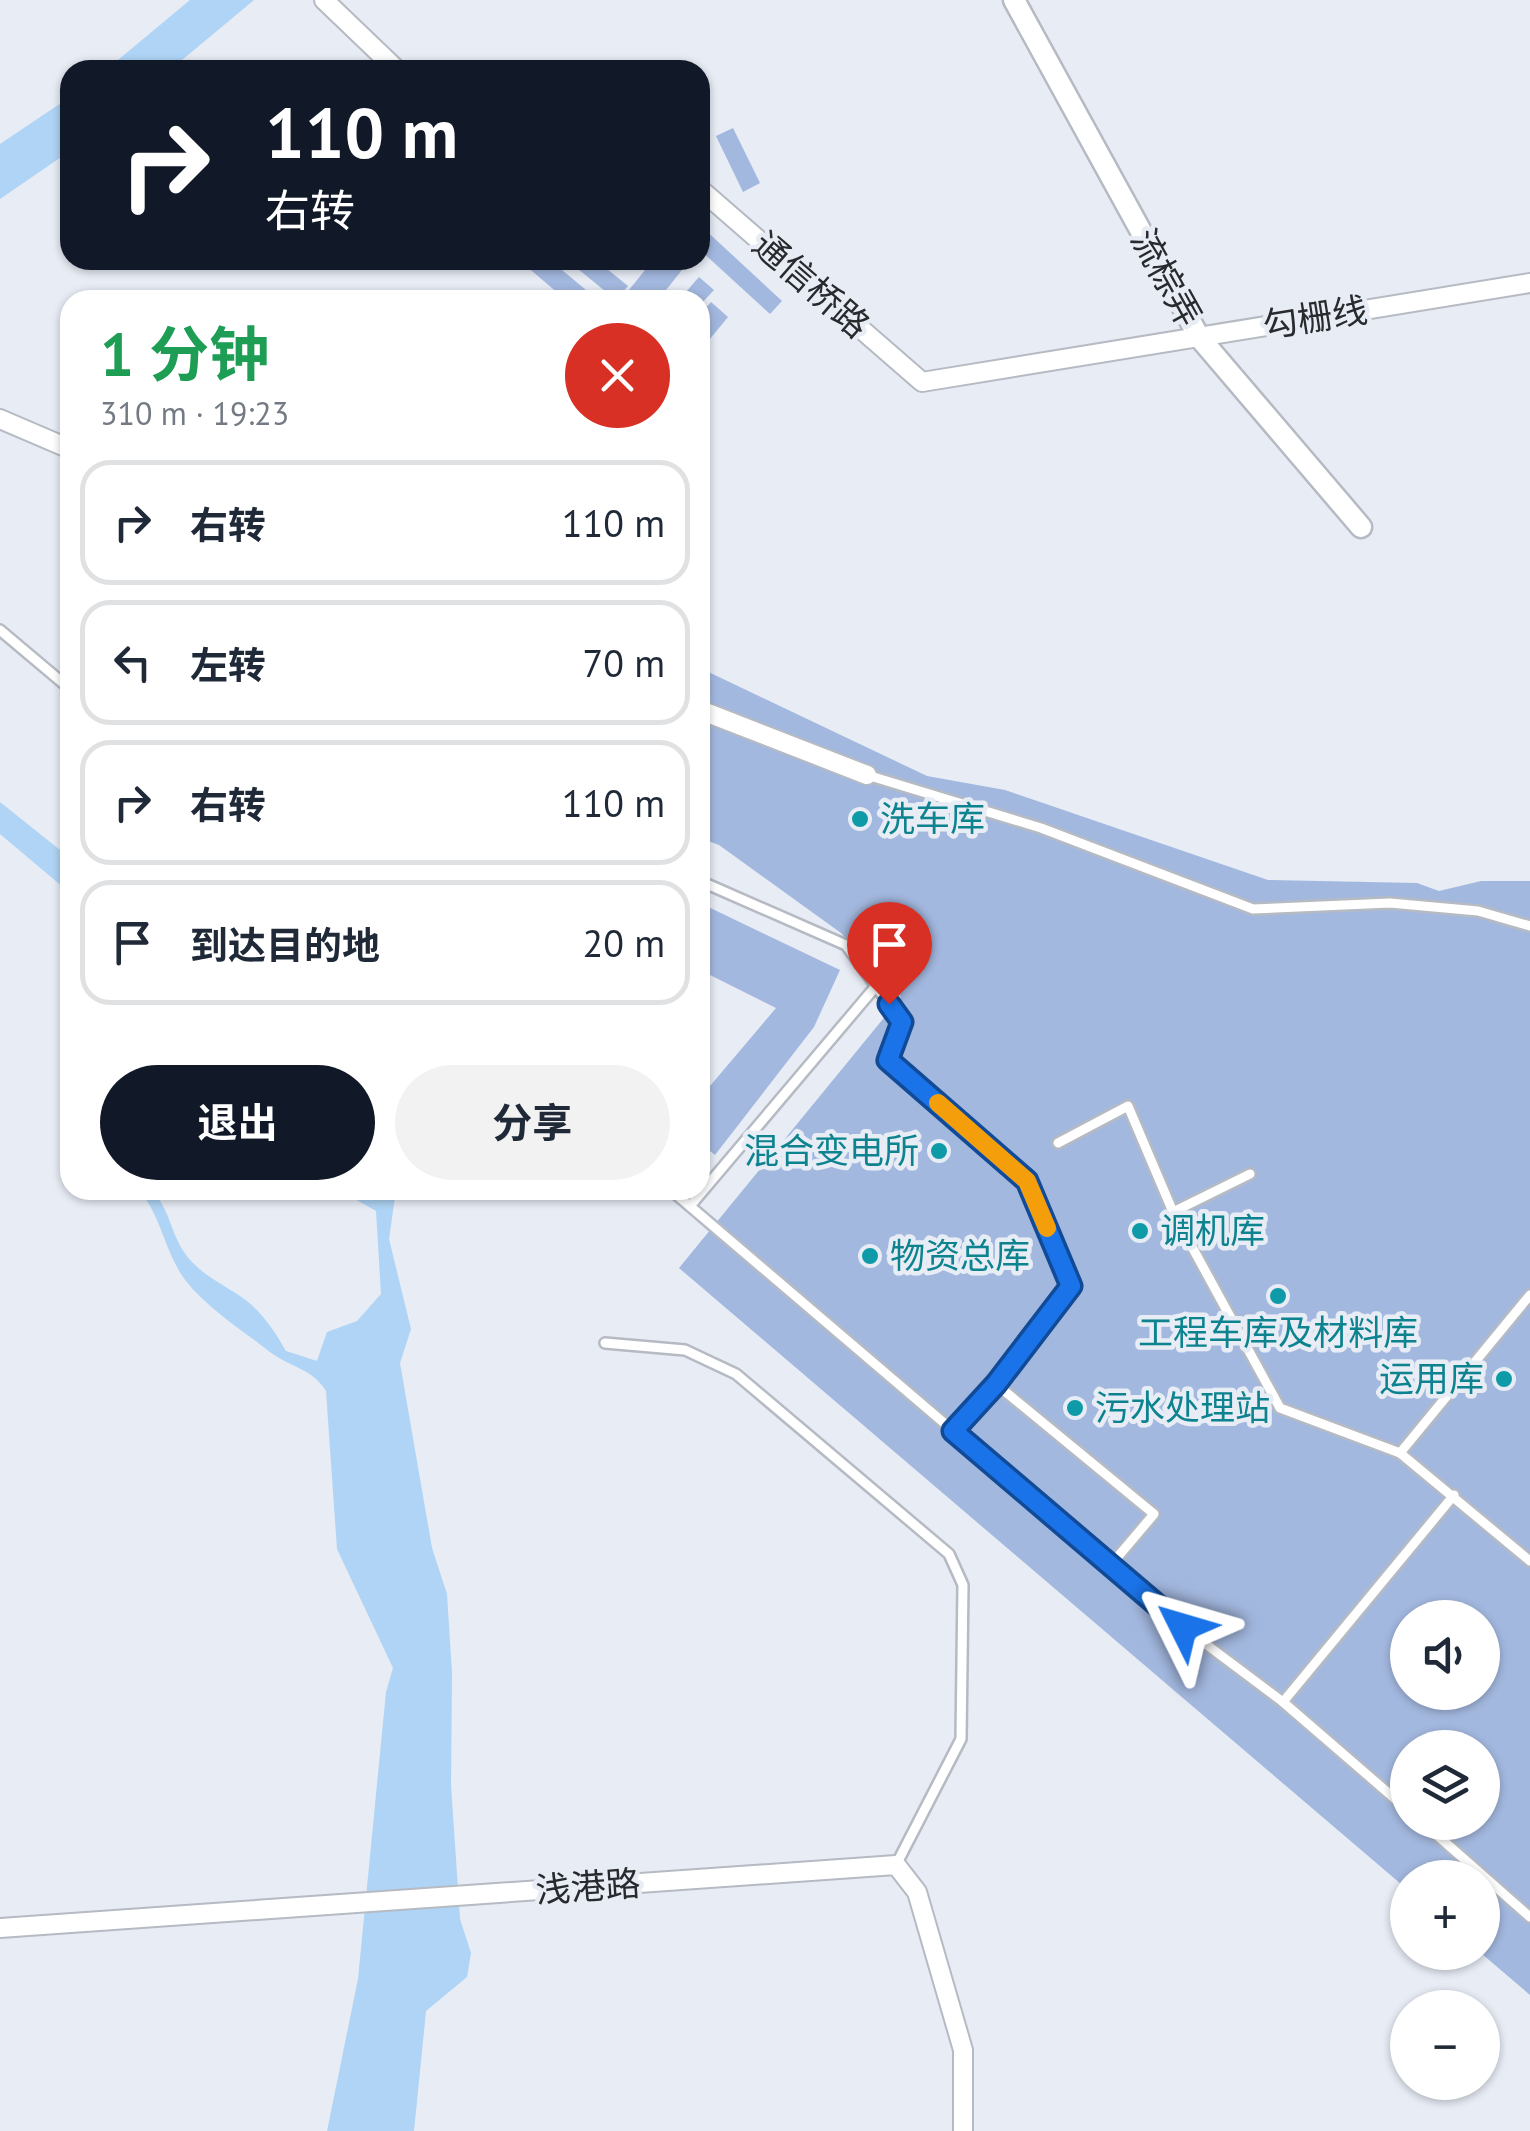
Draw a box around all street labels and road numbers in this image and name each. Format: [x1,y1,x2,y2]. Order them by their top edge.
street label: 流棕弄 [1121,220,1212,335]
street label: 通信桥路 [744,221,880,348]
street label: 勾栅线 [1259,286,1370,348]
street label: 浅港路 [534,1859,642,1913]

